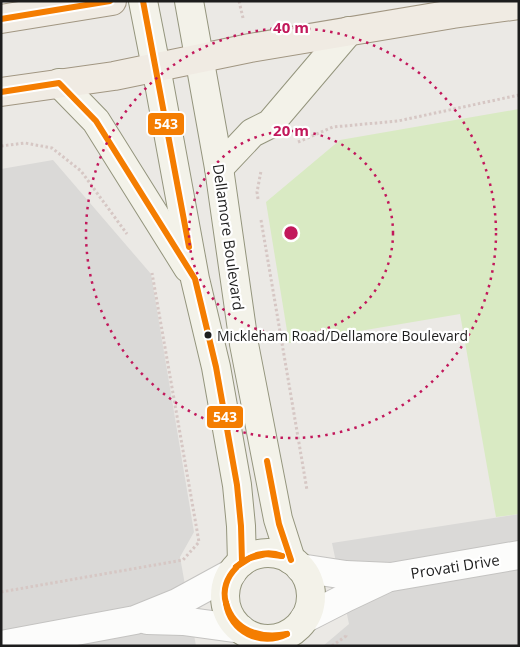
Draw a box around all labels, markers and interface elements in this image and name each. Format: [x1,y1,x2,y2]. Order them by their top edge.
text: 40 m [273,17,309,37]
line badge: 543 [147,112,185,136]
text: 543 [154,114,178,133]
text: 20 m [273,120,309,140]
street label: Dellamore Boulevard [209,162,249,312]
centre of rings [282,224,300,242]
place label: Mickleham Road/Dellamore Boulevard [217,326,468,345]
marker: Mickleham Road/Dellamore Boulevard [203,330,213,340]
line badge: 543 [206,405,244,429]
text: 543 [213,407,237,426]
street label: Provati Drive [409,549,501,583]

